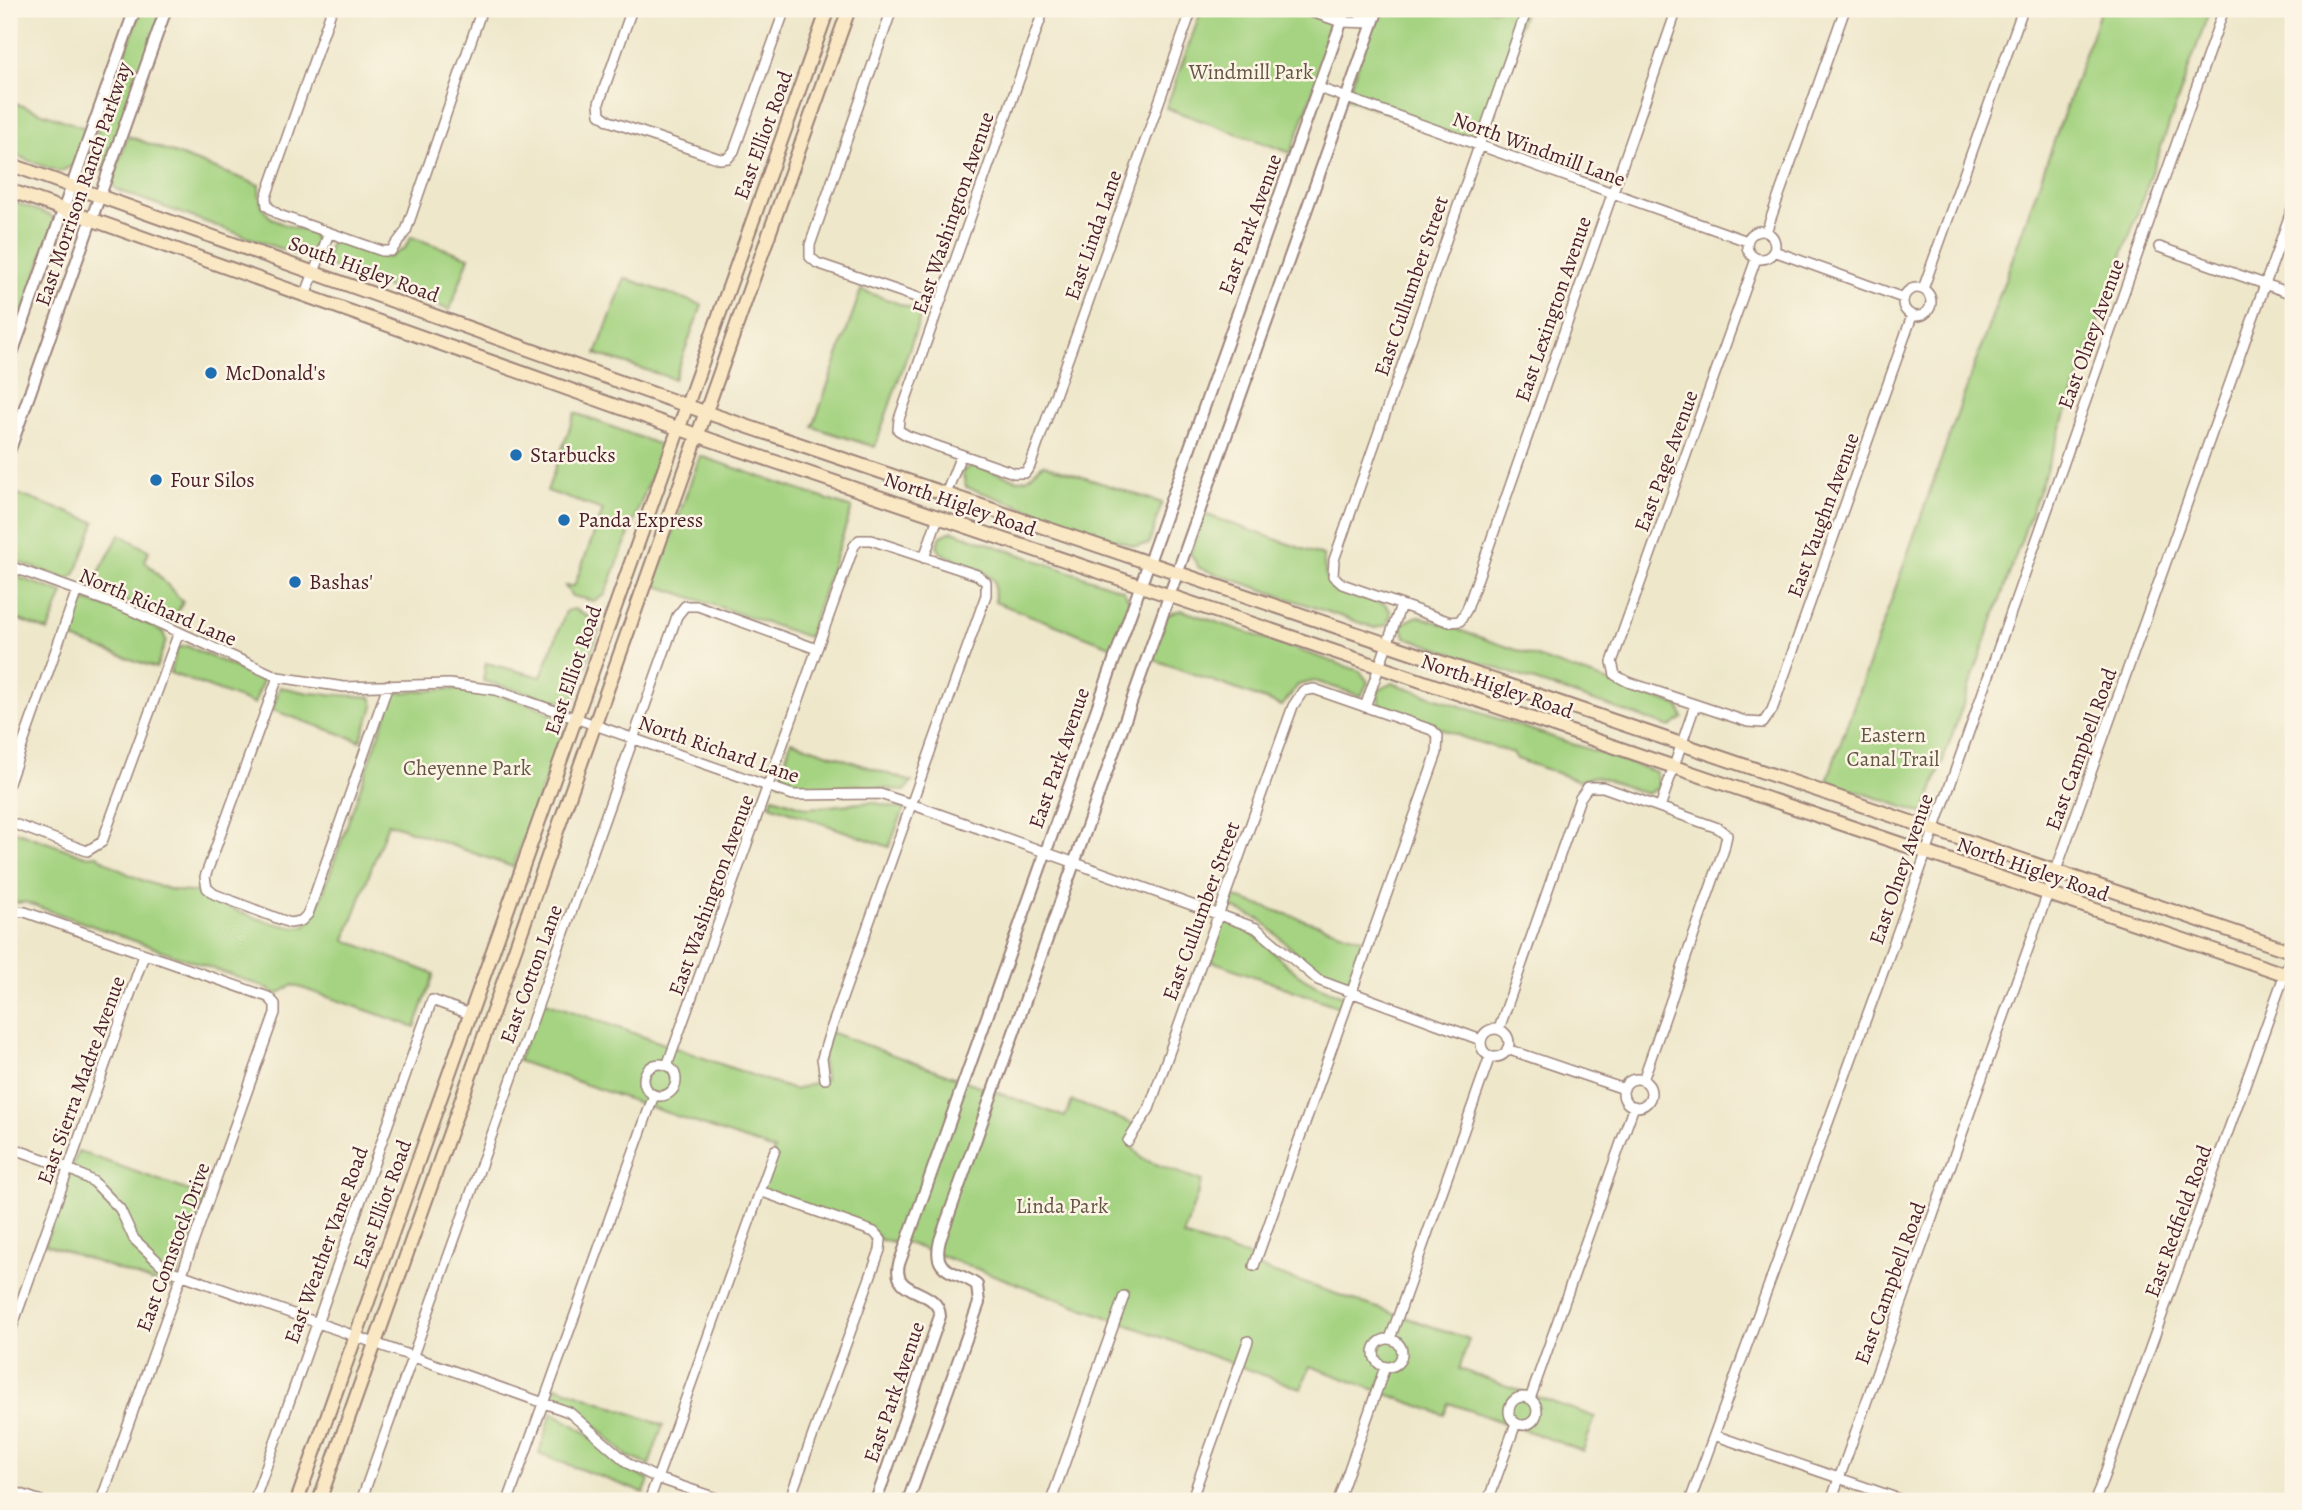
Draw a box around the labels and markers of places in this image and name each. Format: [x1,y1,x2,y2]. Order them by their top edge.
place label: McDonald's [225,359,326,387]
marker: McDonald's [203,365,219,381]
place label: Starbucks [530,441,616,469]
marker: Starbucks [508,447,524,463]
place label: Four Silos [170,466,255,494]
marker: Four Silos [148,472,164,488]
place label: Panda Express [578,506,703,534]
marker: Panda Express [556,512,572,528]
place label: Bashas' [309,568,373,596]
marker: Bashas' [287,574,303,590]

